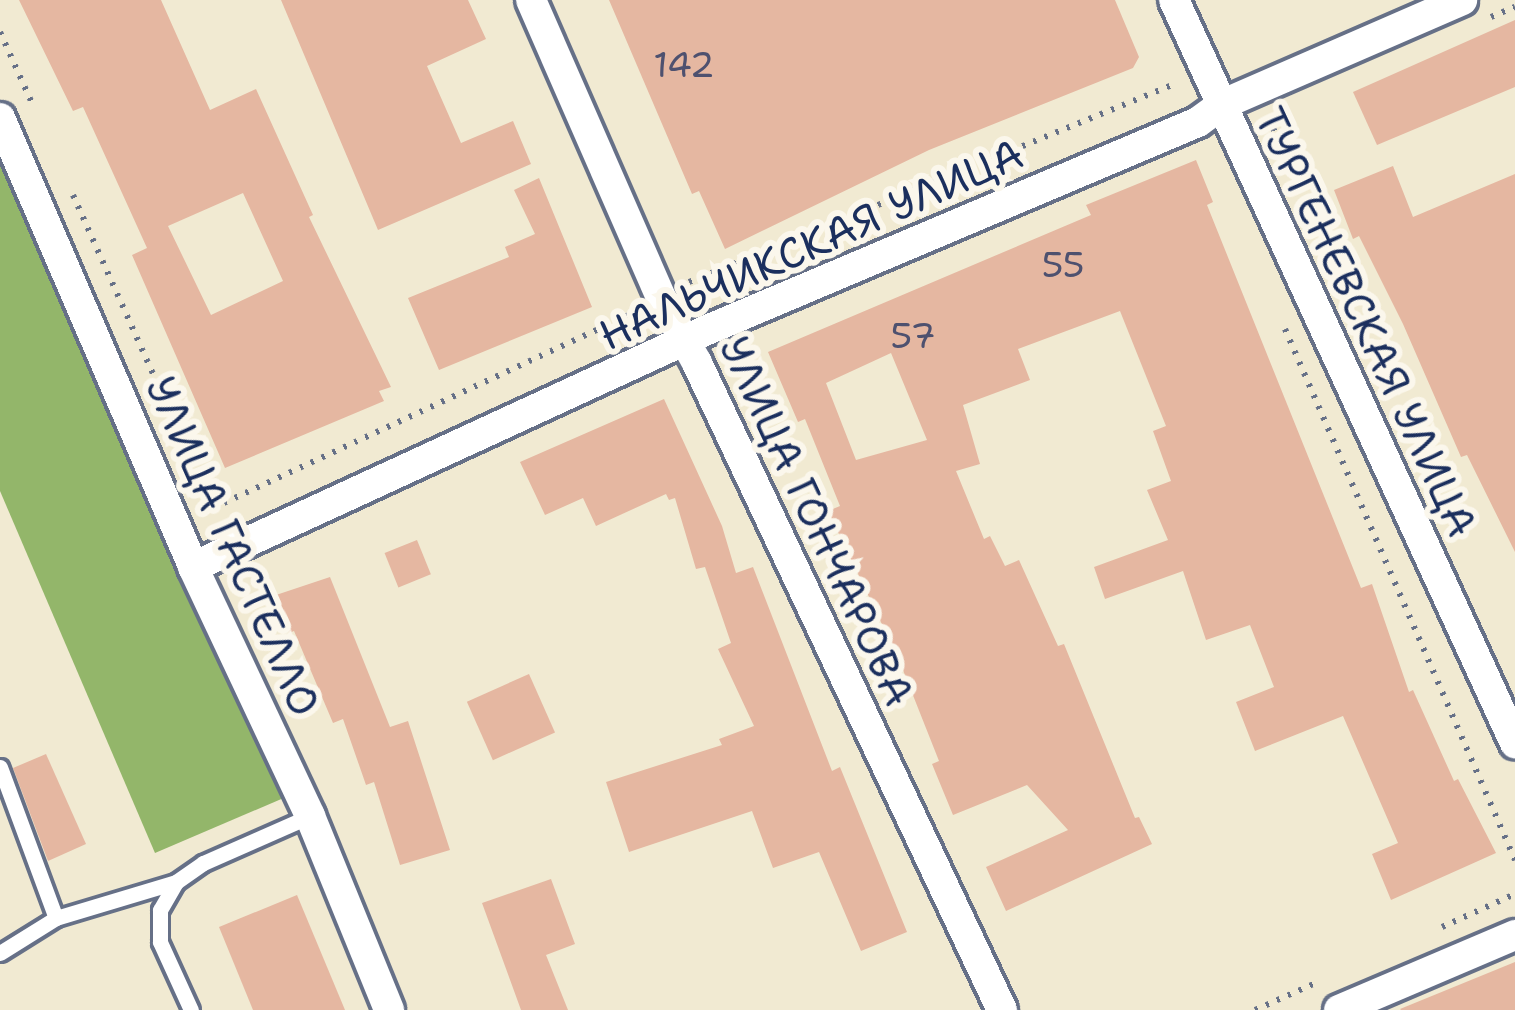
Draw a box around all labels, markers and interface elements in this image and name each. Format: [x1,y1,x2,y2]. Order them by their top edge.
house number: 142 [653,43,715,87]
street label: ТУРГЕНЕВСКАЯ УЛИЦА [1244,99,1488,545]
street label: НАЛЬЧИКСКАЯ УЛИЦА [591,128,1031,360]
house number: 55 [1042,243,1084,287]
house number: 57 [890,314,936,358]
street label: УЛИЦА ГОНЧАРОВА [709,328,925,714]
street label: УЛИЦА ГАСТЕЛЛО [135,368,331,724]

